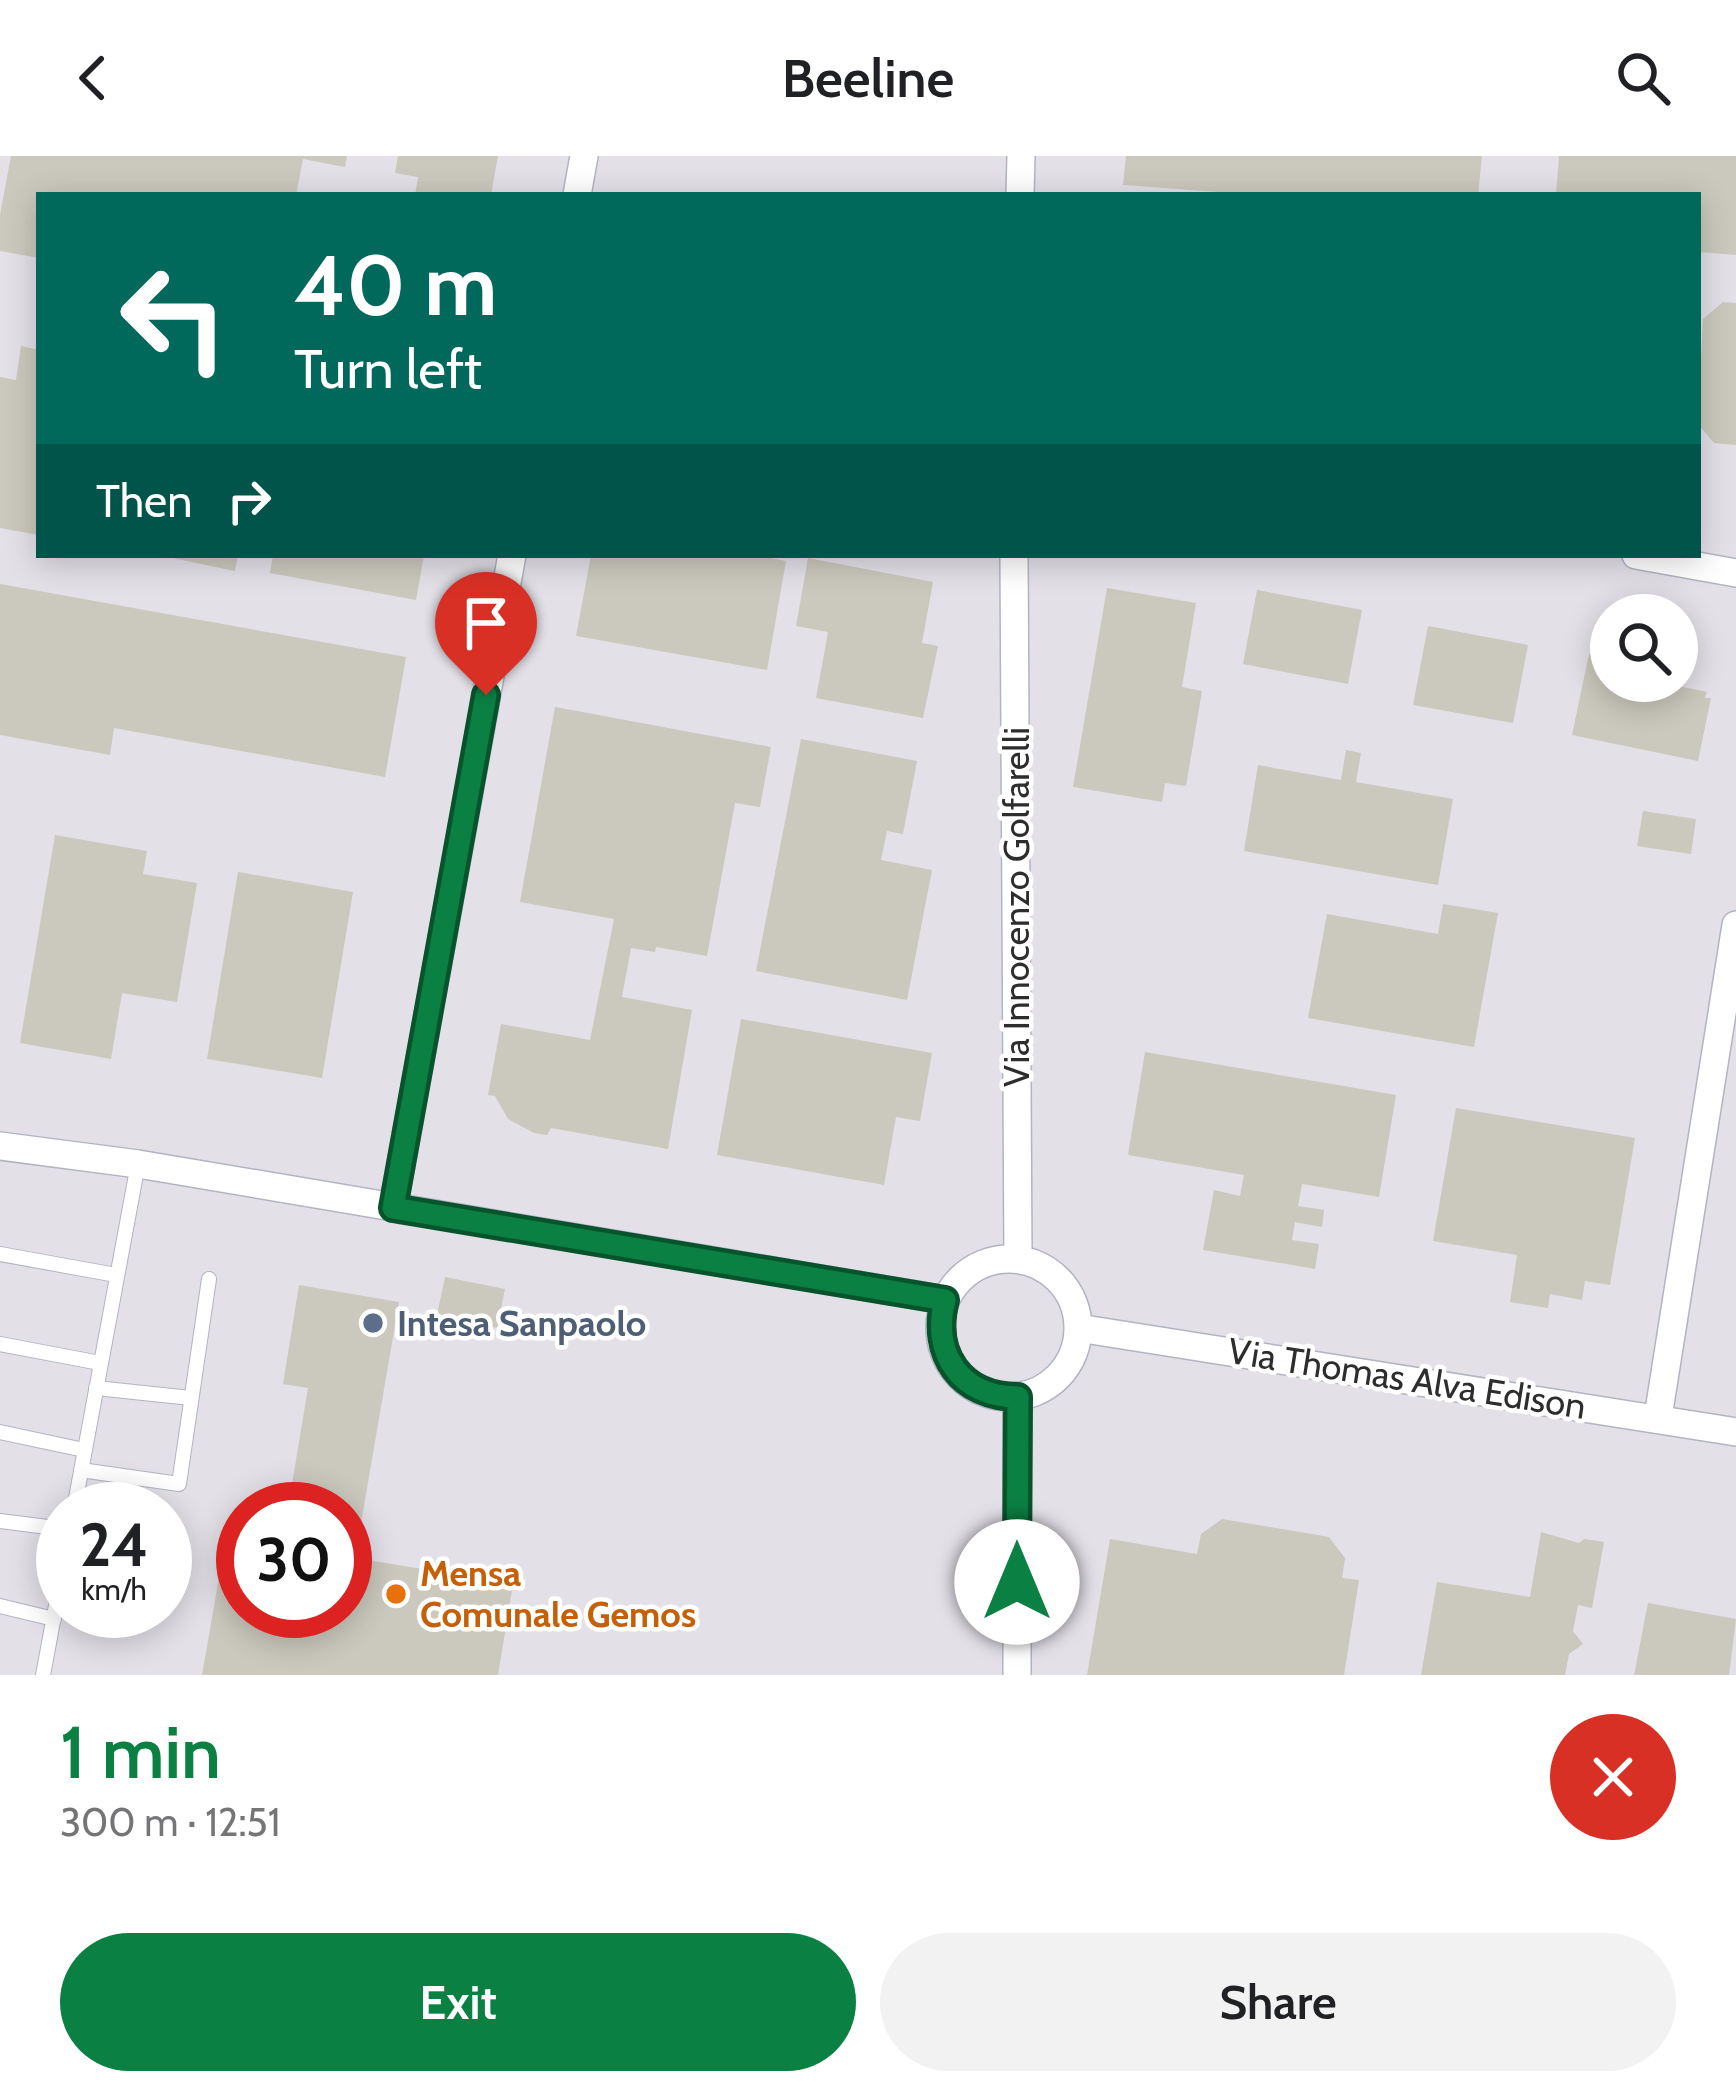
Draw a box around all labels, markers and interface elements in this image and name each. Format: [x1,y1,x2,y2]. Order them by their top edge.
icon: back [60,45,126,111]
text: Beeline [782,45,954,111]
icon: search [1610,45,1676,111]
text: 40 m [294,234,497,336]
icon: left [96,240,252,396]
text: Turn left [294,336,482,402]
icon: right [216,468,282,534]
text: Then [96,474,192,528]
pin [435,572,537,695]
icon: arrive [453,590,519,656]
map controls [1590,594,1698,702]
button: search [1590,594,1698,702]
street label: Via Innocenzo Golfarelli [994,727,1038,1087]
place label: Intesa Sanpaolo [397,1301,646,1345]
marker: Intesa Sanpaolo [360,1310,386,1336]
street label: Via Thomas Alva Edison [1225,1328,1589,1428]
speed limit sign: 30 [216,1482,372,1638]
text: 24 [80,1508,149,1581]
position arrow [954,1519,1080,1645]
place label: Mensa Comunale Gemos [420,1551,696,1636]
text: km/h [81,1571,147,1608]
marker: Mensa Comunale Gemos [383,1581,409,1607]
text: 1 min [60,1709,221,1796]
button: close [1550,1714,1676,1840]
text: 300 m · 12:51 [60,1798,280,1846]
button: Exit [60,1933,856,2071]
button: Share [880,1933,1676,2071]

